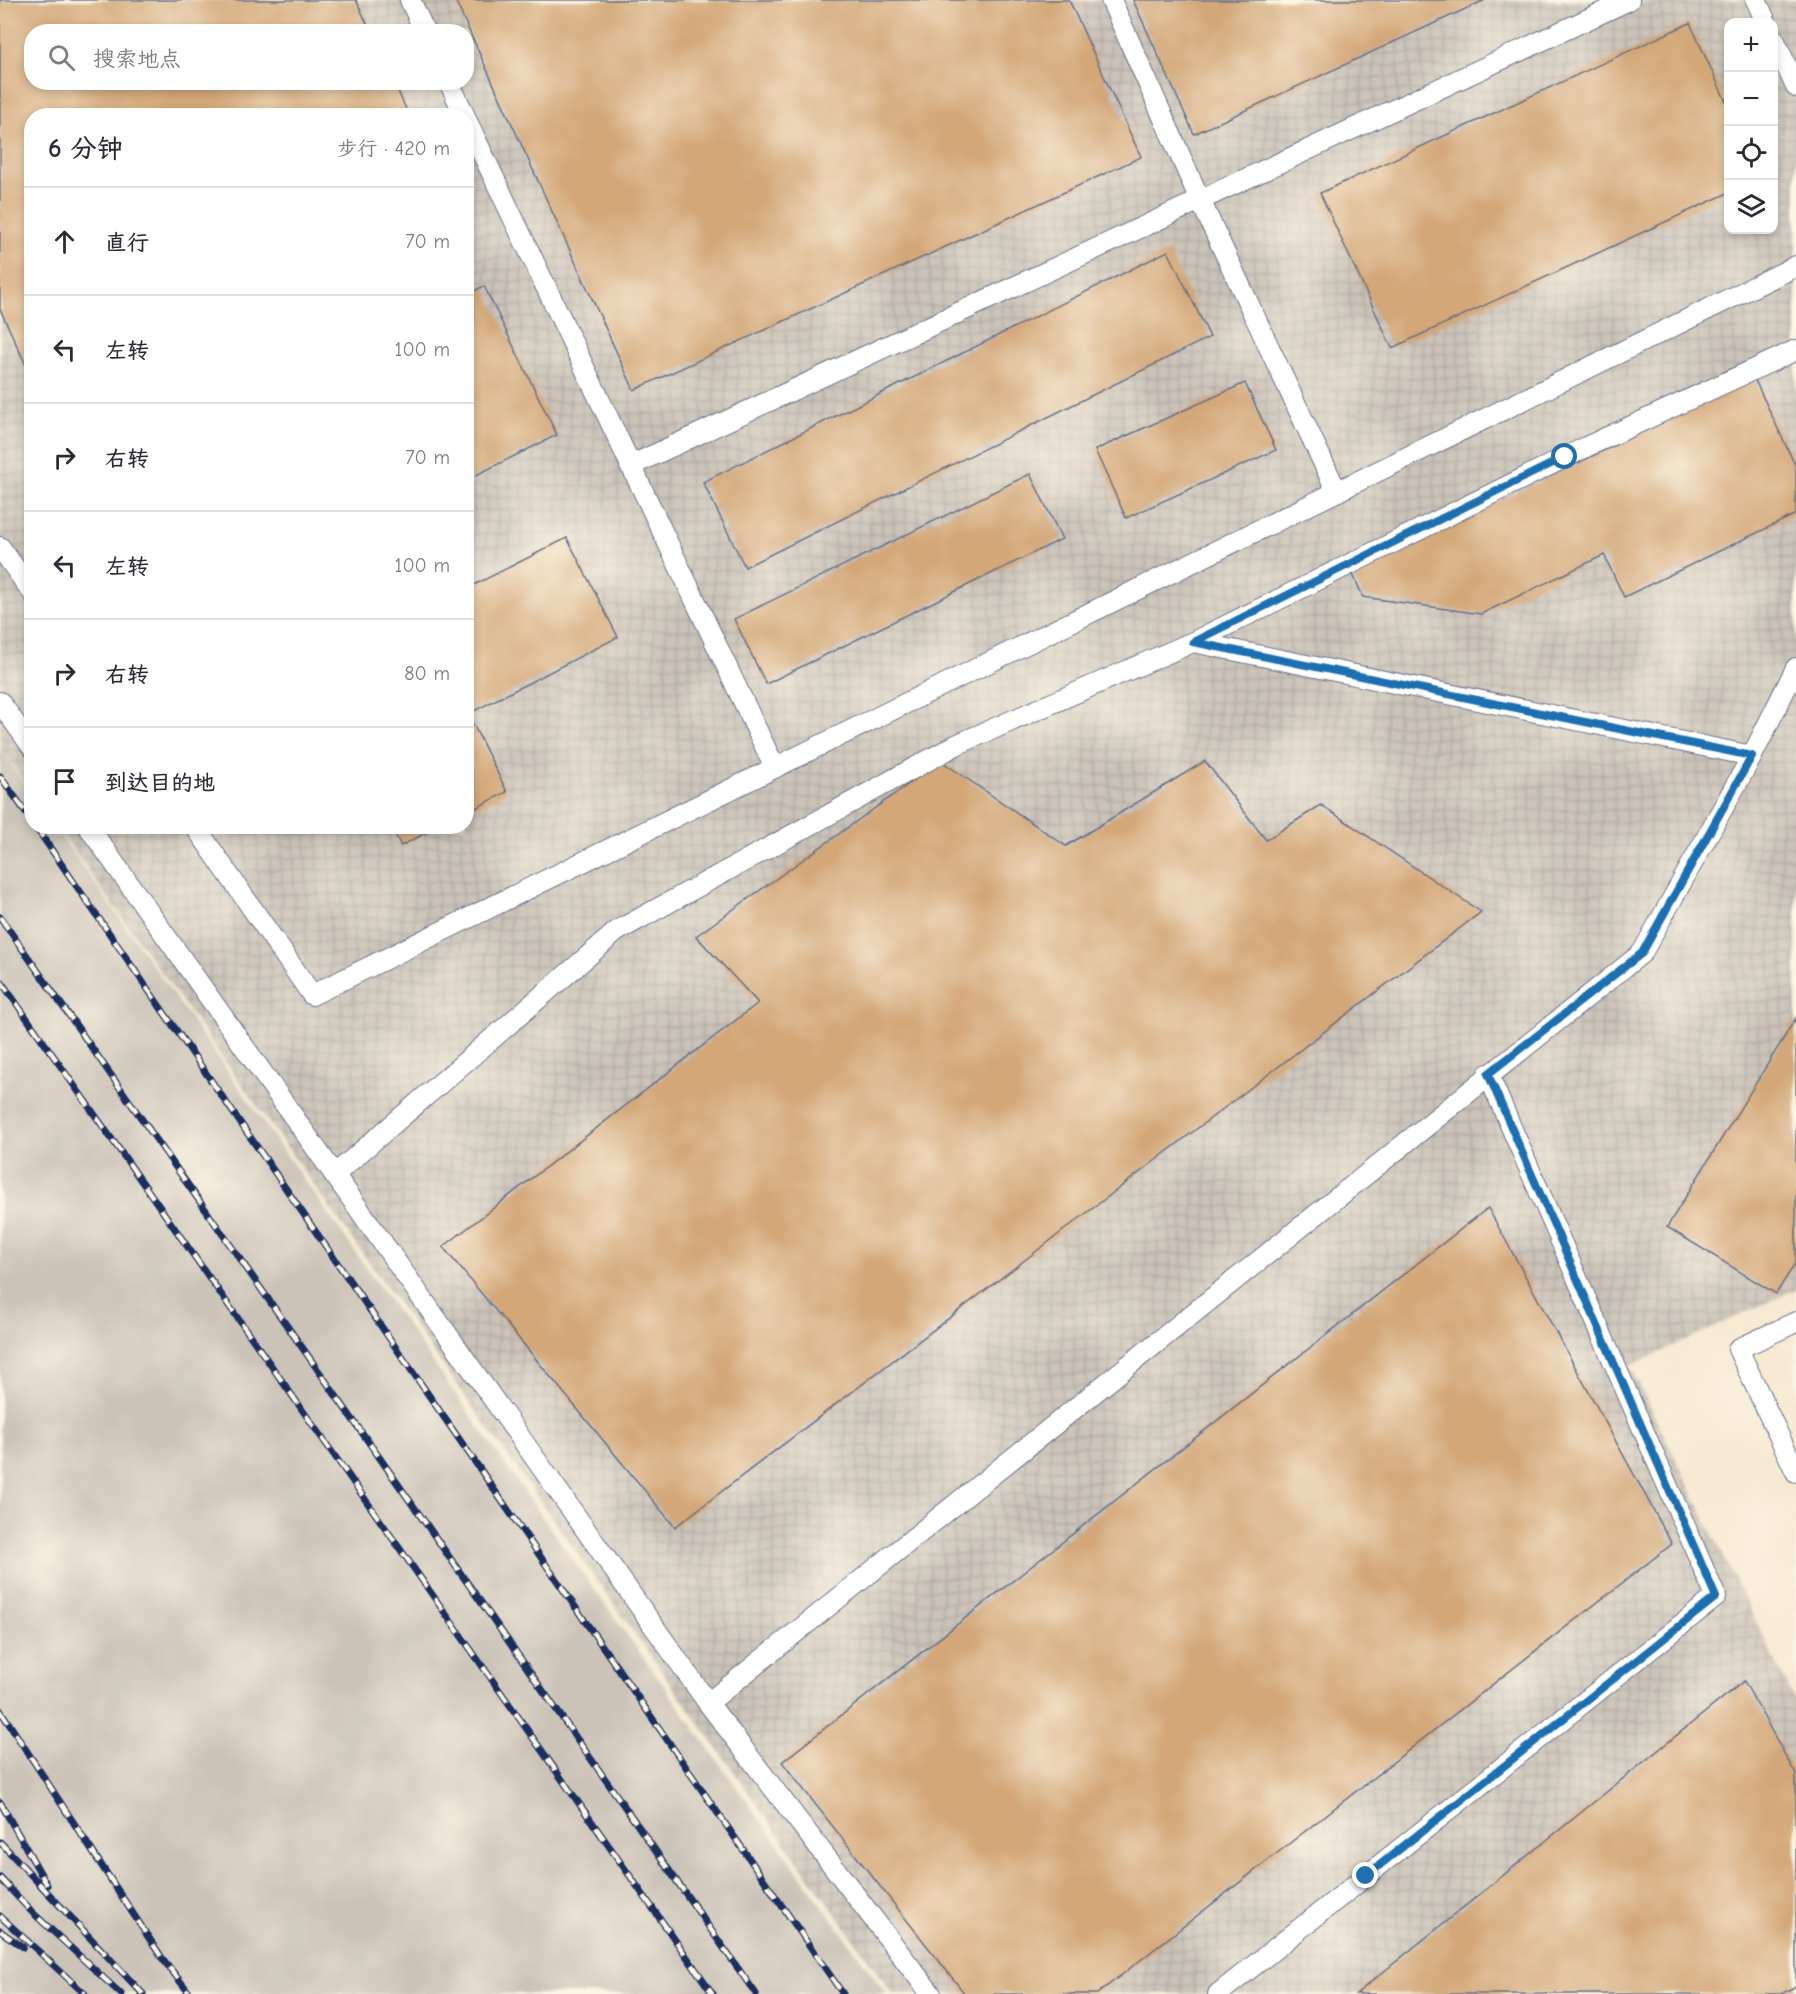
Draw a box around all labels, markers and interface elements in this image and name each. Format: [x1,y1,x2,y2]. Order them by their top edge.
map controls [1724,18,1778,234]
button: + [1724,18,1778,72]
search box [24,24,474,90]
icon: search [45,41,78,74]
text: 搜索地点 [93,46,181,72]
button: − [1724,72,1778,126]
button: locate [1724,126,1778,180]
text: 6 分钟 [48,134,123,164]
text: 步行 · 420 m [338,137,450,160]
button: layers [1724,180,1778,234]
icon: ahead [48,225,81,258]
text: 直行 [105,230,149,256]
text: 70 m [405,230,450,253]
icon: left [48,333,81,366]
text: 左转 [105,338,149,364]
text: 100 m [395,338,450,361]
icon: right [48,441,81,474]
route start [1551,443,1577,469]
text: 右转 [105,446,149,472]
text: 70 m [405,446,450,469]
icon: left [48,549,81,582]
text: 左转 [105,554,149,580]
text: 100 m [395,554,450,577]
icon: right [48,657,81,690]
text: 右转 [105,662,149,688]
text: 80 m [404,662,450,685]
icon: arrive [48,765,81,798]
text: 到达目的地 [105,770,215,796]
route end [1352,1862,1378,1888]

